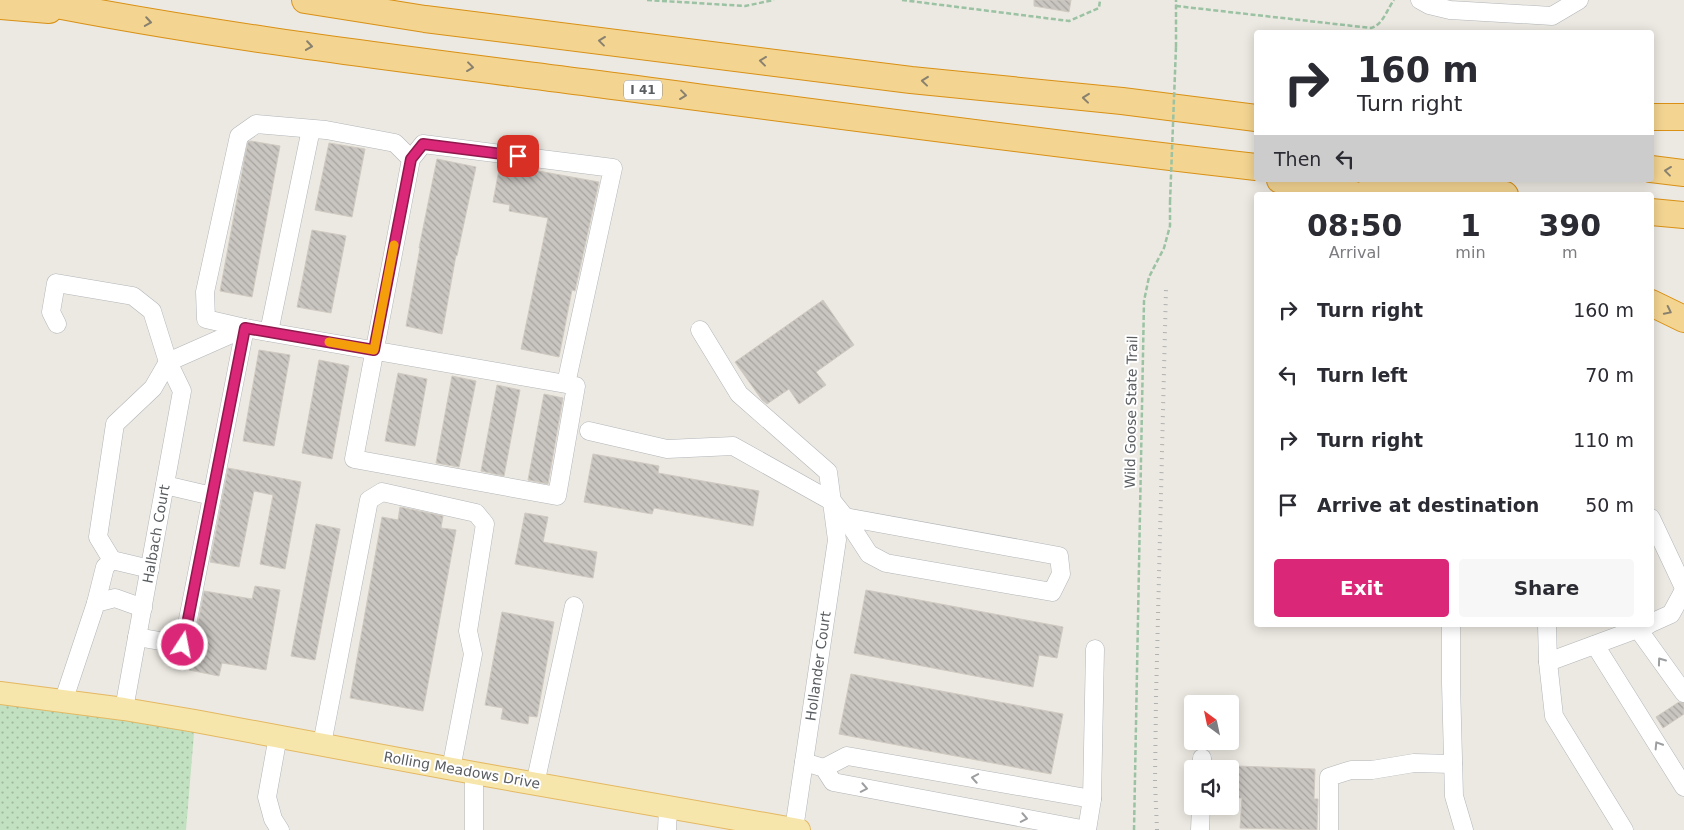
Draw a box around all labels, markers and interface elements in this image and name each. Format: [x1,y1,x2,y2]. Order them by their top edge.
one-way arrow [143,16,152,26]
one-way arrow [598,36,606,47]
one-way arrow [305,40,313,51]
icon: right [1274,50,1339,115]
text: 160 m [1357,50,1479,90]
one-way arrow [759,56,767,67]
one-way arrow [466,61,474,72]
one-way arrow [920,76,928,87]
road number: I 41 [624,80,662,100]
one-way arrow [679,89,687,100]
text: Turn right [1357,91,1462,116]
one-way arrow [1082,93,1090,104]
pin [497,135,539,177]
icon: arrive [504,142,532,170]
icon: left [1331,145,1359,173]
text: Then [1274,148,1321,170]
one-way arrow [1663,166,1671,177]
text: 08:50 [1307,208,1402,243]
text: 1 [1460,208,1481,243]
text: 390 [1538,208,1601,243]
text: Arrival [1329,243,1381,262]
text: min [1455,243,1486,262]
text: m [1562,243,1578,262]
icon: right [1274,296,1302,324]
text: Turn right [1317,299,1423,321]
text: 160 m [1573,299,1634,321]
one-way arrow [1662,305,1671,315]
street label: Wild Goose State Trail [1122,335,1140,489]
icon: left [1274,361,1302,389]
text: Turn left [1317,364,1408,386]
text: 70 m [1585,364,1634,386]
icon: right [1274,426,1302,454]
text: Turn right [1317,429,1423,451]
text: 110 m [1573,429,1634,451]
street label: Halbach Court [139,483,173,585]
icon: arrive [1274,491,1302,519]
text: Arrive at destination [1317,494,1539,516]
text: 50 m [1585,494,1634,516]
button: Exit [1274,559,1449,617]
button: Share [1459,559,1634,617]
street label: Hollander Court [802,610,834,722]
position arrow [156,618,208,670]
one-way arrow [1658,657,1667,667]
north arrow [1184,695,1239,750]
map controls [1184,695,1239,815]
one-way arrow [1655,742,1664,751]
street label: Rolling Meadows Drive [382,748,542,792]
button: sound [1184,760,1239,815]
one-way arrow [970,773,979,783]
one-way arrow [860,782,869,792]
one-way arrow [1020,812,1028,822]

